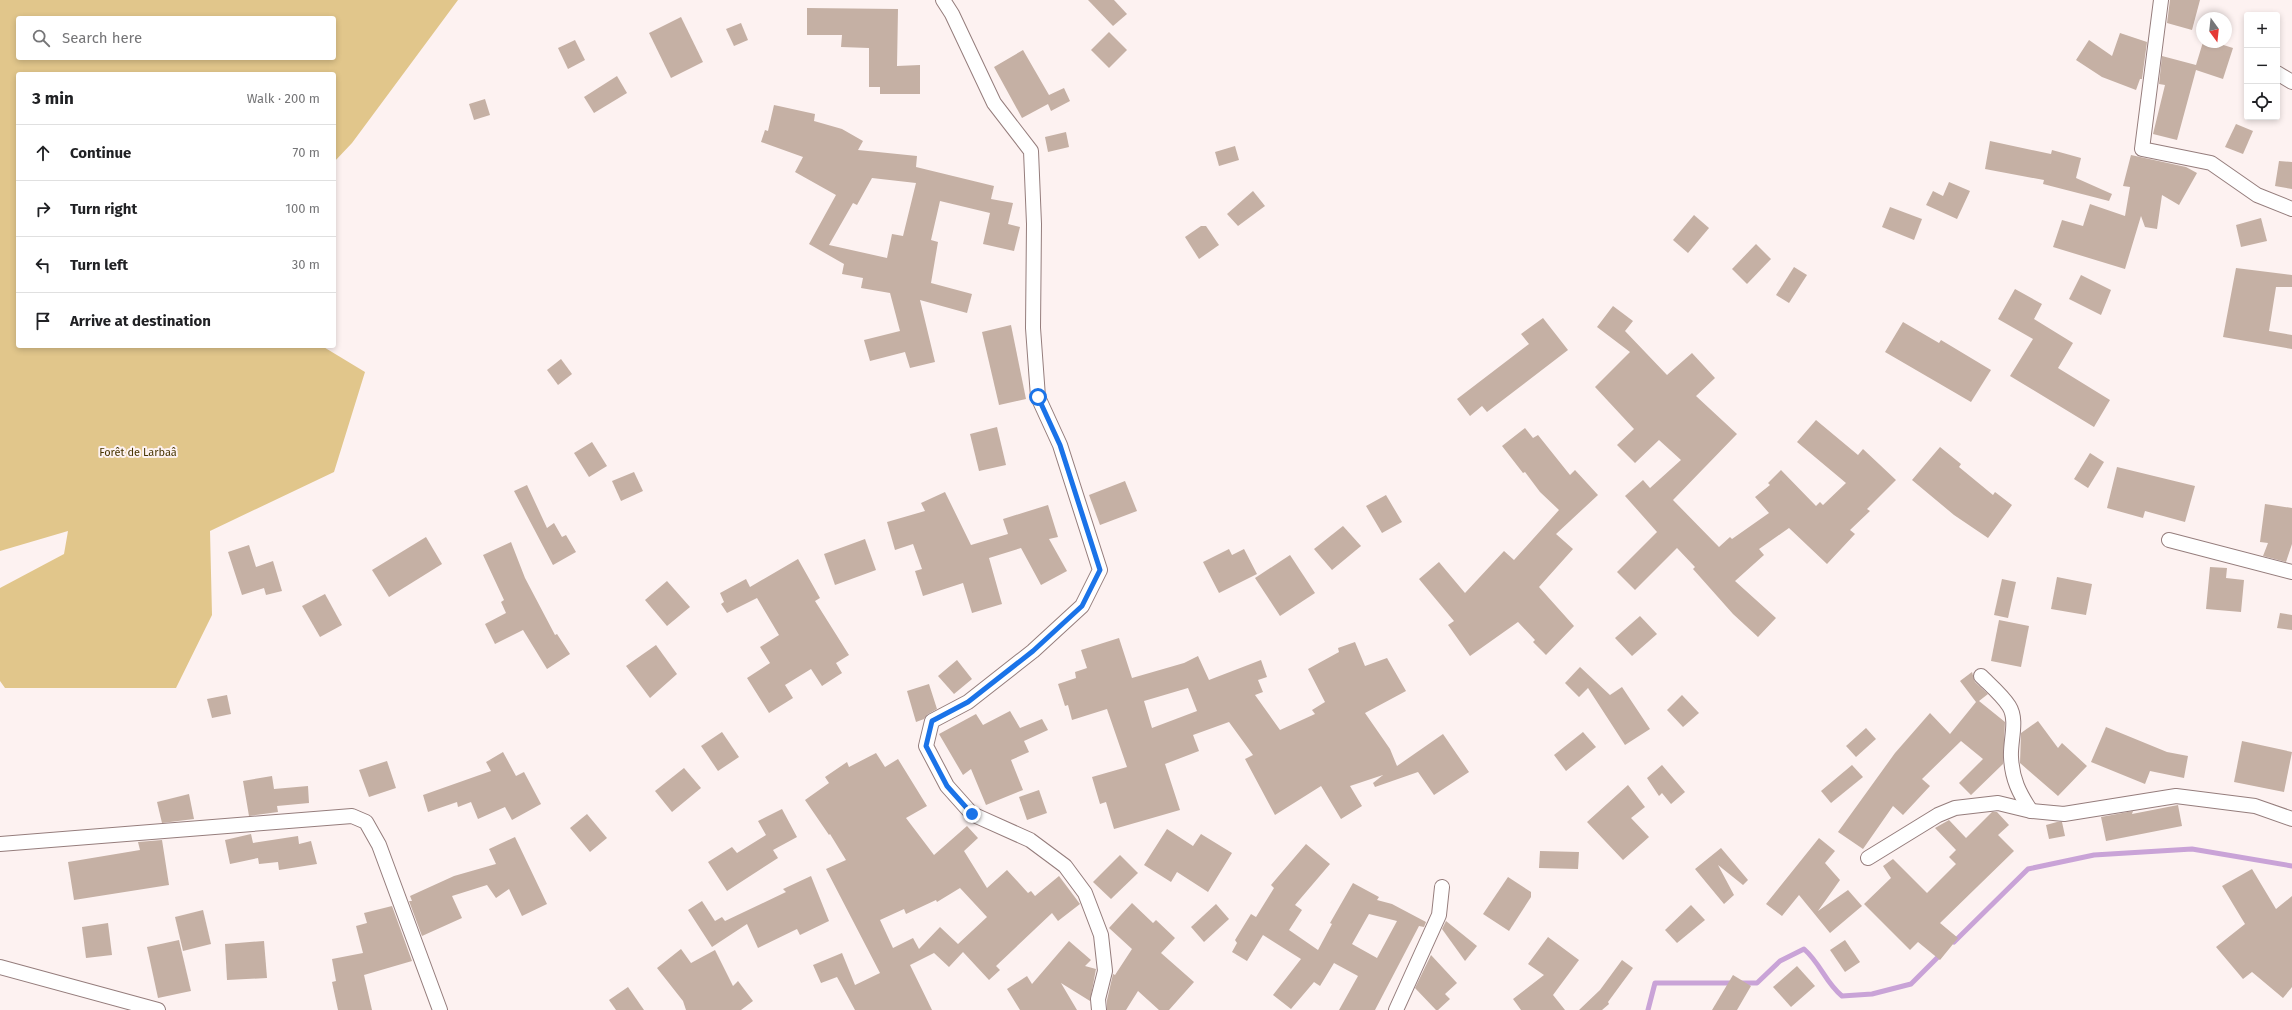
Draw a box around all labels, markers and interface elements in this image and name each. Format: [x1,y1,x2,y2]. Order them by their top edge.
north arrow [2196,12,2232,48]
map controls [2244,12,2280,120]
button: + [2244,12,2280,48]
search box [16,16,336,60]
icon: search [30,27,52,49]
text: Search here [62,29,142,47]
button: − [2244,48,2280,84]
button: locate [2244,84,2280,120]
text: 3 min [32,88,74,109]
text: Walk · 200 m [247,91,320,106]
icon: ahead [32,142,54,164]
text: Continue [70,144,131,162]
text: 70 m [293,145,320,160]
icon: right [32,198,54,220]
text: Turn right [70,200,137,218]
text: 100 m [285,201,320,216]
icon: left [32,254,54,276]
text: Turn left [70,256,128,274]
text: 30 m [292,257,320,272]
icon: arrive [32,310,54,332]
text: Arrive at destination [70,312,211,330]
route start [1029,388,1047,406]
park label: Forêt de Larbaâ [99,446,177,459]
route end [963,805,981,823]

